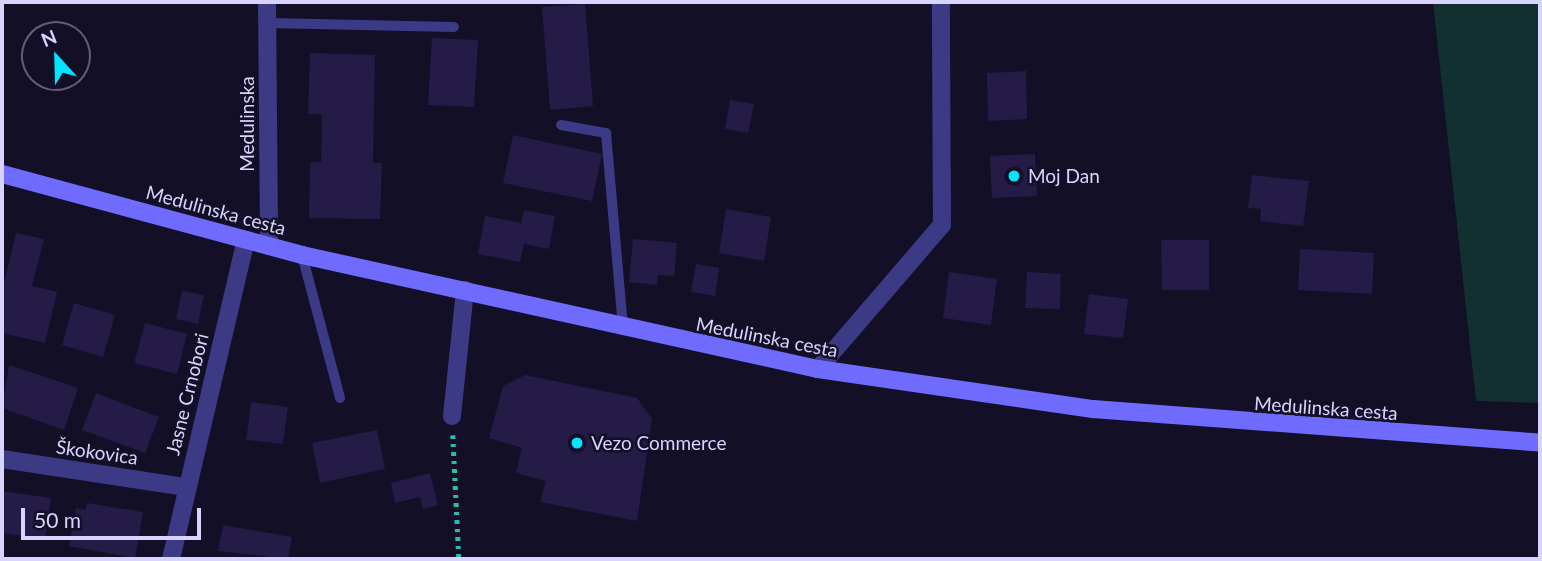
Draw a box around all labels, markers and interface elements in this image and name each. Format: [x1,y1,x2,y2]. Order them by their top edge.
north arrow [21,21,91,91]
text: N [38,25,60,51]
street label: Medulinska [236,76,258,172]
place label: Moj Dan [1028,165,1100,187]
marker: Moj Dan [1006,168,1022,184]
street label: Medulinska cesta [144,180,288,240]
street label: Medulinska cesta [694,312,840,362]
street label: Jasne Crnobori [161,331,213,457]
street label: Medulinska cesta [1253,392,1399,424]
place label: Vezo Commerce [591,432,727,454]
street label: Škokovica [55,435,139,469]
marker: Vezo Commerce [569,435,585,451]
scale bar [24,494,205,538]
text: 50 m [34,507,81,532]

